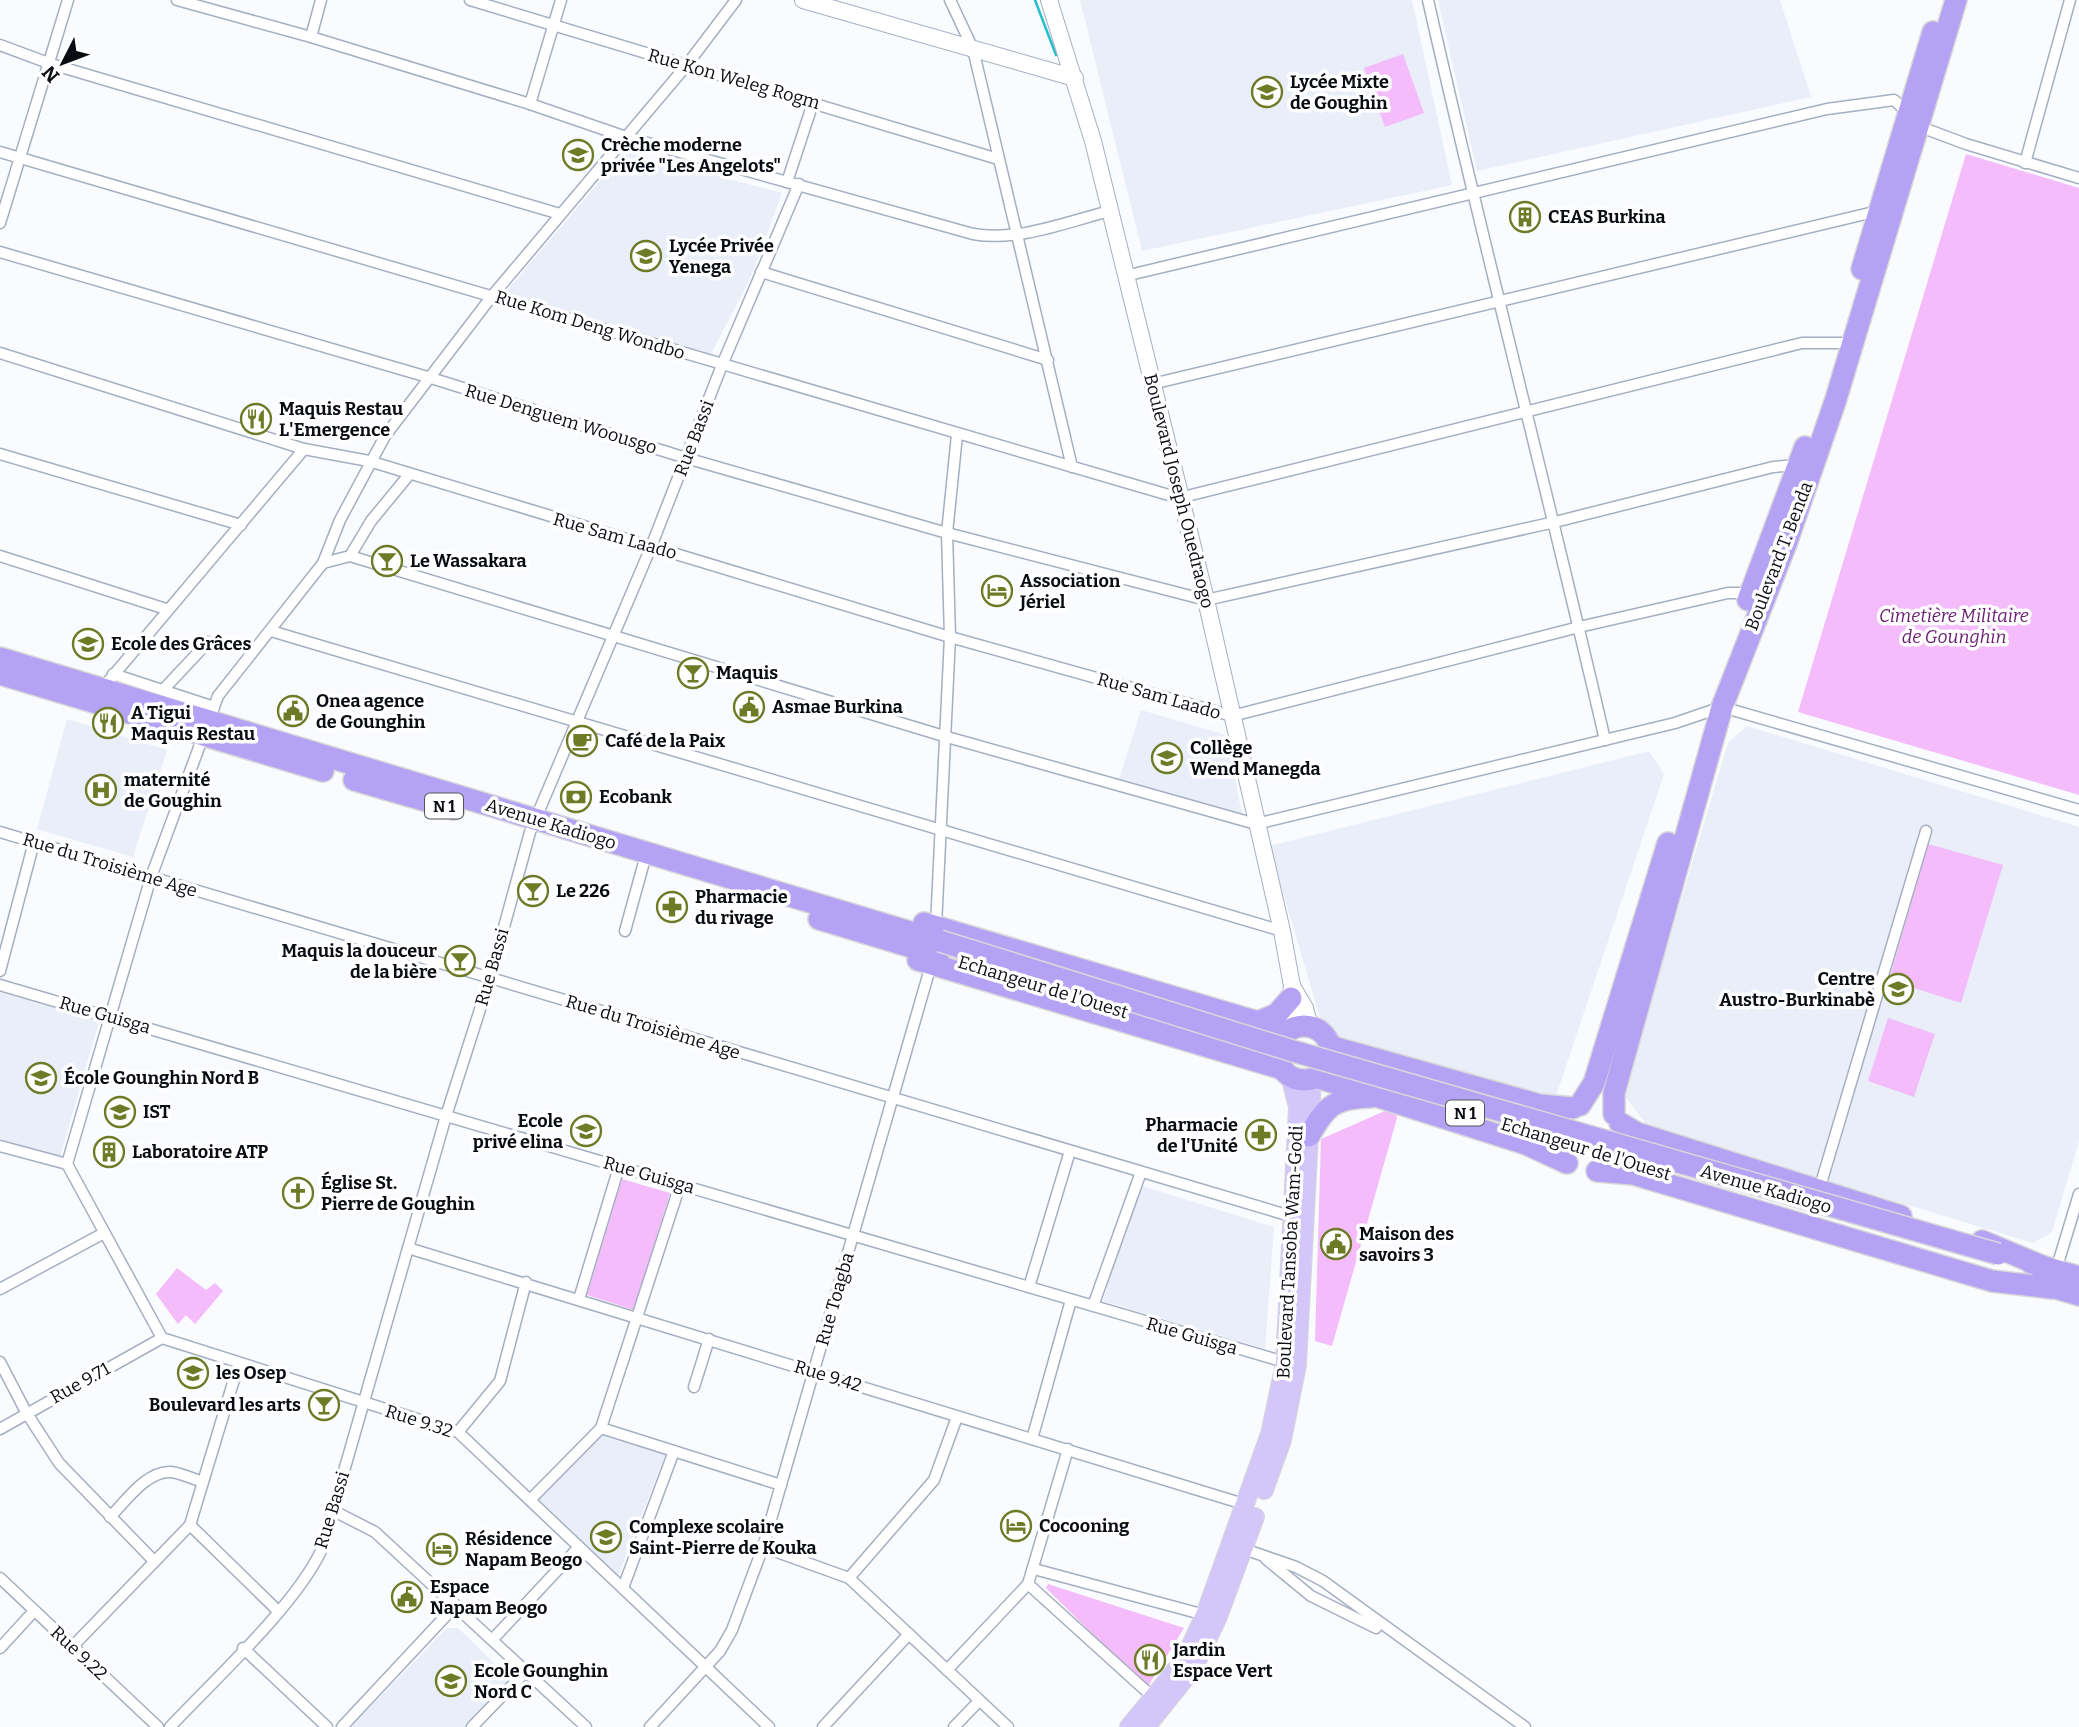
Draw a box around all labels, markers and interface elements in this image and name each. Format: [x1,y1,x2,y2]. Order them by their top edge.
north arrow [28,28,98,98]
street label: Rue Kon Weleg Rogm [645,44,823,114]
text: N [37,61,64,87]
place label: Lycée Mixte de Goughin [1290,71,1389,114]
school or university icon: Lycée Mixte de Goughin [1250,75,1284,109]
place label: Crèche moderne privée "Les Angelots" [601,134,781,177]
school or university icon: Crèche moderne privée "Les Angelots" [561,138,595,172]
building icon: CEAS Burkina [1508,200,1542,234]
place label: CEAS Burkina [1548,206,1666,228]
place label: Lycée Privée Yenega [669,235,774,278]
school or university icon: Lycée Privée Yenega [629,239,663,273]
street label: Rue Kom Deng Wondbo [492,286,688,364]
street label: Boulevard Joseph Ouedraogo [1139,371,1219,611]
street label: Rue Denguem Woousgo [462,379,660,459]
street label: Rue Bassi [669,397,719,479]
place label: Maquis Restau L'Emergence [279,398,404,441]
restaurant icon: Maquis Restau L'Emergence [239,402,273,436]
street label: Boulevard T. Benda [1740,478,1818,634]
street label: Rue Sam Laado [551,508,679,564]
bar icon: Le Wassakara [370,544,404,578]
place label: Le Wassakara [410,550,527,572]
place label: Association Jériel [1019,570,1121,613]
hotel icon: Association Jériel [980,574,1014,608]
park label: Cimetière Militaire de Gounghin [1879,605,2029,648]
school or university icon: Ecole des Grâces [71,627,105,661]
place label: Ecole des Grâces [111,633,251,655]
bar icon: Maquis [676,656,710,690]
place label: Maquis [716,662,778,684]
street label: Rue Sam Laado [1095,668,1223,724]
place label: Onea agence de Gounghin [316,690,426,733]
public building icon: Asmae Burkina [732,690,766,724]
public building icon: Onea agence de Gounghin [276,694,310,728]
place label: Asmae Burkina [772,696,903,718]
place label: A Tigui Maquis Restau [131,702,256,745]
restaurant icon: A Tigui Maquis Restau [91,706,125,740]
cafe icon: Café de la Paix [565,724,599,758]
place label: Café de la Paix [605,730,726,752]
place label: Collège Wend Manegda [1190,737,1321,780]
school or university icon: Collège Wend Manegda [1150,741,1184,775]
place label: maternité de Goughin [124,769,222,812]
hospital icon: maternité de Goughin [84,773,118,807]
bank icon: Ecobank [559,780,593,814]
place label: Ecobank [599,786,672,808]
road number: N 1 [425,793,463,818]
street label: Avenue Kadiogo [483,794,619,854]
street label: Rue du Troisième Age [20,828,200,902]
bar icon: Le 226 [516,874,550,908]
place label: Le 226 [556,880,610,902]
place label: Pharmacie du rivage [695,886,788,929]
pharmacy icon: Pharmacie du rivage [655,890,689,924]
street label: Rue Bassi [470,926,514,1008]
place label: Maquis la douceur de la bière [281,940,438,983]
bar icon: Maquis la douceur de la bière [443,944,477,978]
street label: Echangeur de l'Ouest [955,951,1131,1023]
place label: Centre Austro-Burkinabè [1719,968,1875,1011]
school or university icon: Centre Austro-Burkinabè [1881,972,1915,1006]
street label: Rue du Troisième Age [563,990,743,1064]
street label: Rue Guisga [57,991,153,1039]
school or university icon: École Gounghin Nord B [24,1061,58,1095]
place label: École Gounghin Nord B [64,1066,259,1089]
school or university icon: IST [103,1095,137,1129]
road number: N 1 [1446,1100,1484,1126]
place label: IST [143,1101,171,1123]
place label: Ecole privé elina [473,1110,563,1153]
street label: Echangeur de l'Ouest [1498,1113,1674,1185]
school or university icon: Ecole privé elina [569,1114,603,1148]
place label: Pharmacie de l'Unité [1145,1114,1238,1157]
pharmacy icon: Pharmacie de l'Unité [1244,1118,1278,1152]
street label: Boulevard Tansoba Wam-Godi [1272,1125,1308,1379]
building icon: Laboratoire ATP [92,1135,126,1169]
place label: Laboratoire ATP [132,1141,268,1163]
street label: Rue Guisga [601,1151,697,1199]
street label: Avenue Kadiogo [1698,1160,1834,1218]
place label: Église St. Pierre de Goughin [321,1171,475,1215]
church icon: Église St. Pierre de Goughin [281,1176,315,1210]
place label: Maison des savoirs 3 [1359,1223,1454,1266]
public building icon: Maison des savoirs 3 [1319,1227,1353,1261]
street label: Rue Toagba [811,1250,859,1348]
street label: Rue Guisga [1144,1312,1240,1360]
street label: Rue 9.42 [792,1355,864,1397]
school or university icon: les Osep [176,1356,210,1390]
street label: Rue 9.71 [46,1357,114,1408]
place label: les Osep [216,1362,286,1384]
bar icon: Boulevard les arts [307,1388,341,1422]
place label: Boulevard les arts [149,1394,301,1416]
street label: Rue 9.32 [382,1400,456,1442]
street label: Rue Bassi [310,1469,354,1551]
hotel icon: Cocooning [999,1509,1033,1543]
place label: Cocooning [1039,1515,1130,1537]
place label: Complexe scolaire Saint-Pierre de Kouka [629,1516,817,1559]
school or university icon: Complexe scolaire Saint-Pierre de Kouka [589,1520,623,1554]
place label: Résidence Napam Beogo [465,1528,582,1571]
hotel icon: Résidence Napam Beogo [425,1532,459,1566]
place label: Espace Napam Beogo [430,1576,547,1619]
public building icon: Espace Napam Beogo [390,1580,424,1614]
street label: Rue 9.22 [46,1621,112,1685]
place label: Jardin Espace Vert [1172,1639,1273,1682]
restaurant icon: Jardin Espace Vert [1133,1643,1167,1677]
place label: Ecole Gounghin Nord C [474,1660,608,1703]
school or university icon: Ecole Gounghin Nord C [434,1664,468,1698]

